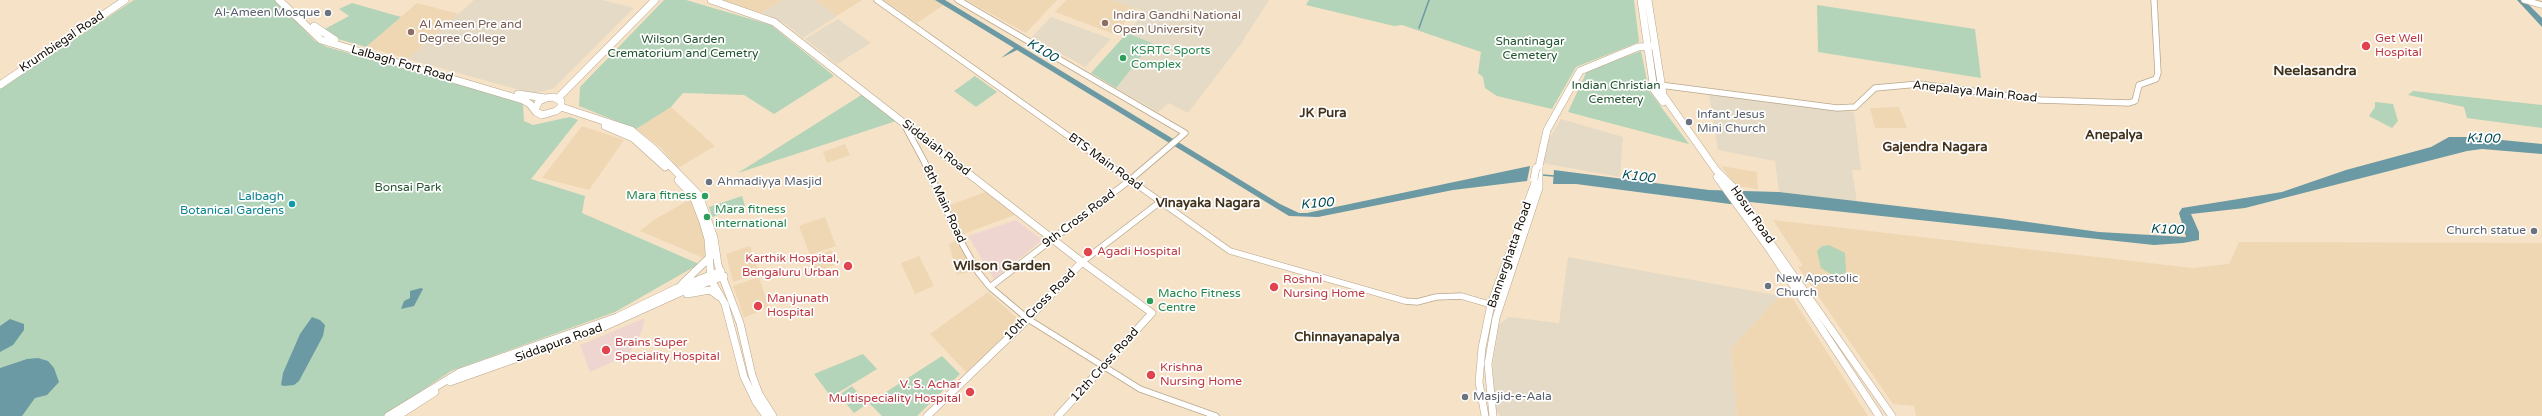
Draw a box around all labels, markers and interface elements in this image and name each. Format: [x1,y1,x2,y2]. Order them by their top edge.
place label: Al-Ameen Mosque [214,6,320,20]
street label: Krumbiegal Road [17,8,107,76]
marker: Al-Ameen Mosque [323,8,333,18]
place label: Indira Gandhi National Open University [1113,9,1241,37]
place label: Al Ameen Pre and Degree College [419,18,522,46]
marker: Indira Gandhi National Open University [1100,18,1110,28]
marker: Al Ameen Pre and Degree College [406,27,416,37]
place label: Get Well Hospital [2375,32,2423,60]
park label: Wilson Garden Crematorium and Cemetry [607,33,759,61]
park label: Shantinagar Cemetery [1495,35,1565,63]
water label: K100 [1024,36,1060,66]
marker: Get Well Hospital [2360,40,2372,52]
street label: Lalbagh Fort Road [349,43,455,85]
place label: KSRTC Sports Complex [1131,44,1211,72]
marker: KSRTC Sports Complex [1118,53,1128,63]
district label: Neelasandra [2273,63,2357,79]
street label: Anepalaya Main Road [1912,78,2038,106]
park label: Indian Christian Cemetery [1572,79,1660,107]
district label: JK Pura [1300,106,1346,122]
place label: Infant Jesus Mini Church [1697,108,1766,136]
street label: Siddaiah Road [899,117,973,179]
marker: Infant Jesus Mini Church [1684,117,1694,127]
district label: Anepalya [2085,128,2143,144]
street label: BTS Main Road [1065,130,1145,194]
water label: K100 [2466,131,2500,147]
district label: Gajendra Nagara [1882,140,1988,156]
street label: 8th Main Road [920,163,968,245]
water label: K100 [1621,167,1655,187]
place label: Ahmadiyya Masjid [717,175,822,189]
marker: Ahmadiyya Masjid [704,177,714,187]
park label: Bonsai Park [374,181,442,195]
street label: Hosur Road [1727,183,1777,247]
street label: 9th Cross Road [1040,187,1118,251]
place label: Mara fitness [626,189,697,203]
place label: Lalbagh Botanical Gardens [180,190,284,218]
marker: Mara fitness [700,191,710,201]
water label: K100 [1300,195,1334,213]
district label: Vinayaka Nagara [1156,196,1260,212]
marker: Lalbagh Botanical Gardens [287,199,297,209]
street label: Bannerghatta Road [1485,200,1535,310]
place label: Mara fitness international [715,203,787,231]
marker: Mara fitness international [702,212,712,222]
water label: K100 [2150,222,2184,238]
place label: Church statue [2446,224,2526,238]
marker: Church statue [2529,226,2539,236]
place label: Agadi Hospital [1097,245,1181,259]
marker: Agadi Hospital [1082,246,1094,258]
place label: Karthik Hospital, Bengaluru Urban [742,252,839,280]
district label: Wilson Garden [953,258,1051,274]
marker: Karthik Hospital, Bengaluru Urban [842,260,854,272]
street label: 10th Cross Road [1001,266,1079,344]
place label: New Apostolic Church [1776,272,1858,300]
place label: Roshni Nursing Home [1283,273,1365,301]
marker: Roshni Nursing Home [1268,281,1280,293]
marker: New Apostolic Church [1763,281,1773,291]
place label: Macho Fitness Centre [1158,287,1241,315]
place label: Manjunath Hospital [767,292,829,320]
marker: Macho Fitness Centre [1145,296,1155,306]
marker: Manjunath Hospital [752,300,764,312]
street label: Siddapura Road [513,321,605,365]
street label: 12th Cross Road [1068,325,1142,405]
district label: Chinnayanapalya [1294,330,1400,346]
place label: Brains Super Speciality Hospital [615,336,720,364]
marker: Brains Super Speciality Hospital [600,344,612,356]
place label: Krishna Nursing Home [1160,361,1242,389]
marker: Krishna Nursing Home [1145,369,1157,381]
place label: V. S. Achar Multispeciality Hospital [829,378,961,406]
marker: V. S. Achar Multispeciality Hospital [964,386,976,398]
place label: Masjid-e-Aala [1473,390,1552,404]
marker: Masjid-e-Aala [1460,392,1470,402]

